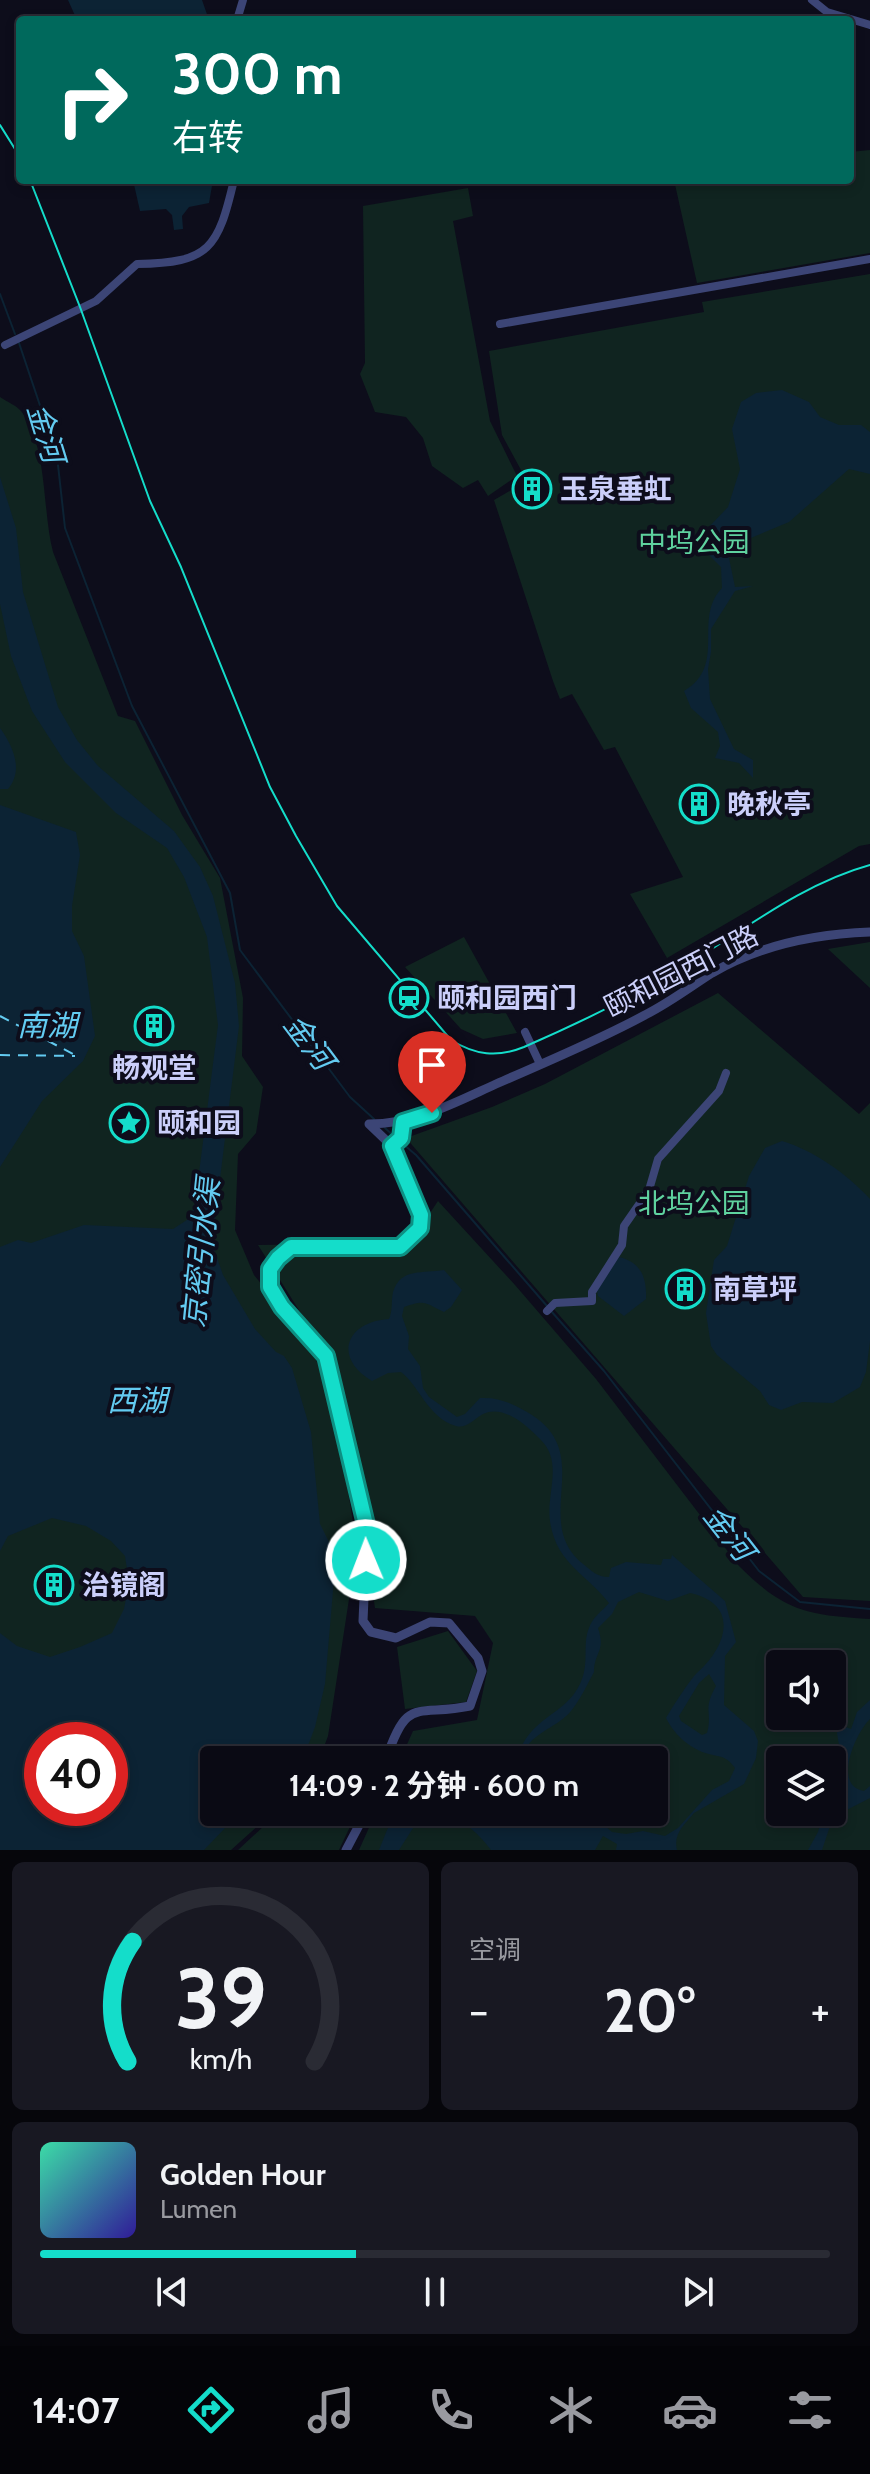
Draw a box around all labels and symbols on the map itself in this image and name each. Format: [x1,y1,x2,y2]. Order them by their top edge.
water label: 金河 [20,399,74,472]
building icon: 玉泉垂虹 [511,468,553,510]
place label: 玉泉垂虹 [560,472,672,506]
park label: 中坞公园 [638,525,750,559]
building icon: 晚秋亭 [678,783,720,825]
place label: 晚秋亭 [727,787,811,821]
street label: 颐和园西门路 [598,918,764,1024]
station icon: 颐和园西门 [388,977,430,1019]
place label: 颐和园西门 [437,981,577,1015]
building icon: 畅观堂 [133,1005,175,1047]
water label: 南湖 [17,1007,81,1044]
water label: 金河 [276,1007,345,1081]
pin [398,1031,466,1113]
place label: 畅观堂 [112,1051,196,1085]
place icon: 颐和园 [108,1102,150,1144]
place label: 颐和园 [157,1106,241,1140]
water label: 京密引水渠 [175,1172,228,1330]
park label: 北坞公园 [638,1186,750,1220]
building icon: 南草坪 [664,1268,706,1310]
place label: 南草坪 [713,1272,797,1306]
water label: 西湖 [107,1382,171,1419]
water label: 金河 [696,1498,765,1572]
position arrow [324,1518,408,1602]
building icon: 治镜阁 [33,1564,75,1606]
place label: 治镜阁 [82,1568,166,1602]
speed limit sign: 40 [24,1722,128,1826]

